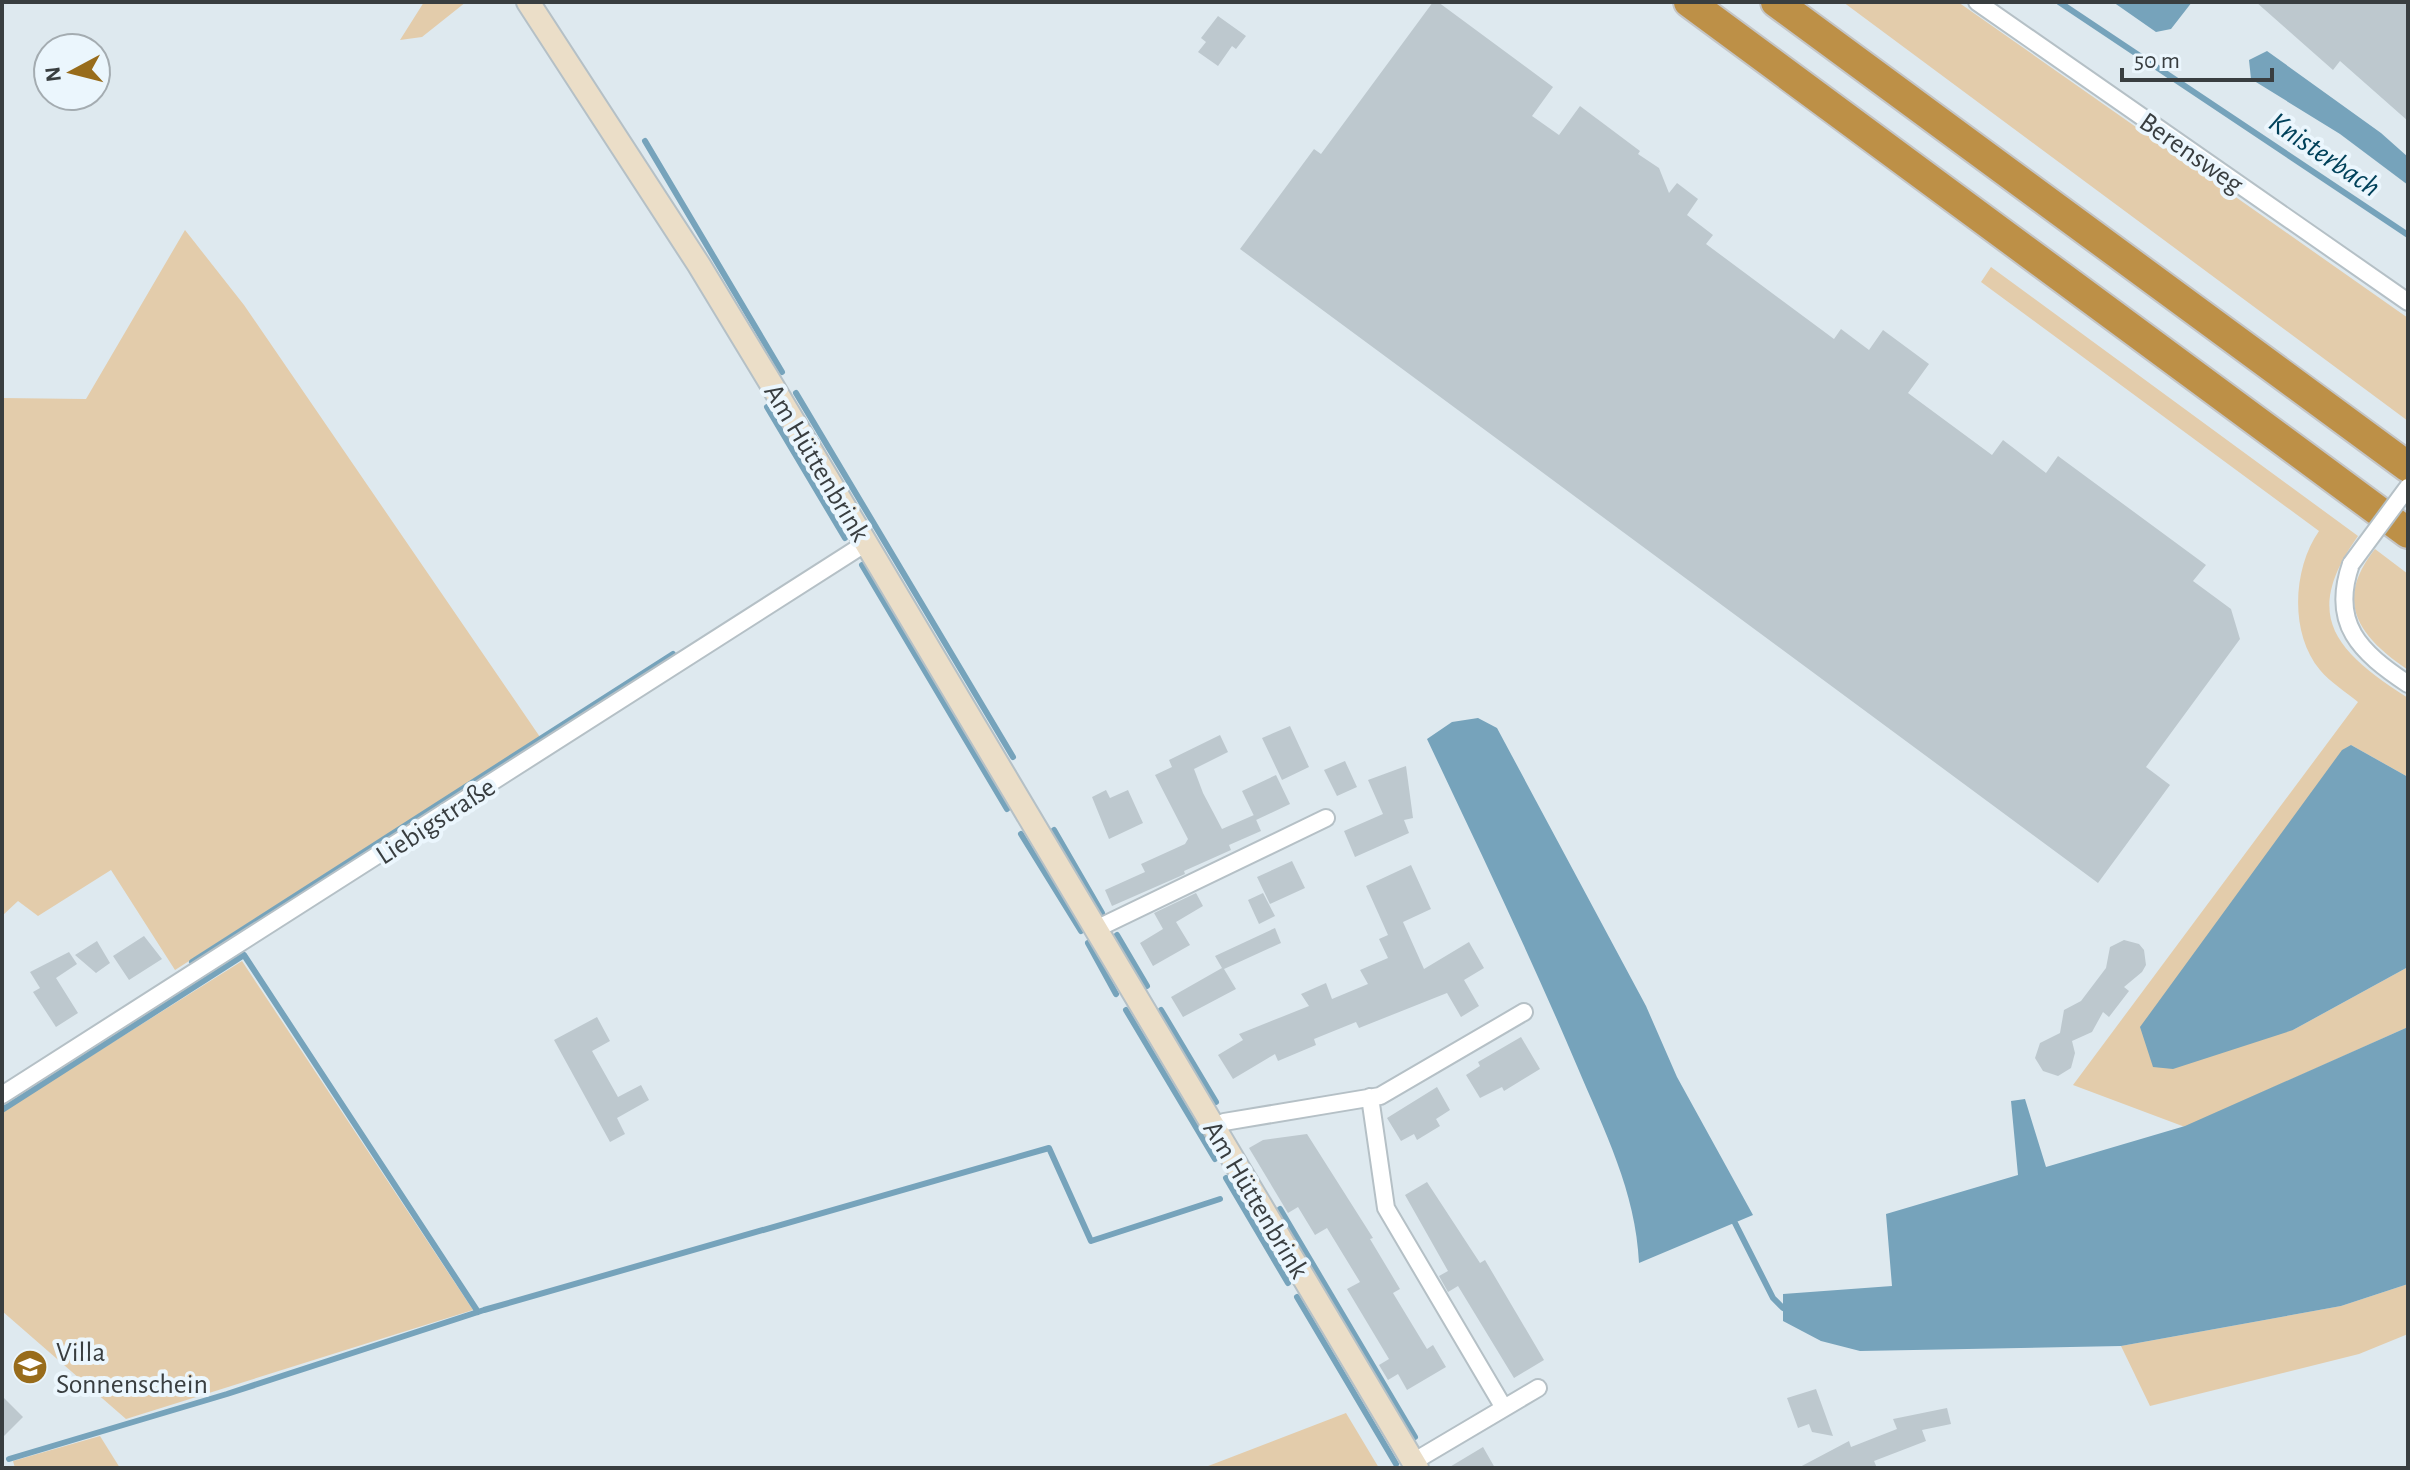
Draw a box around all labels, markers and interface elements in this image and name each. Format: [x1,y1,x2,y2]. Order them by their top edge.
north arrow [32,32,112,112]
scale bar [2122,32,2272,82]
text: 50 m [2134,49,2180,73]
text: N [41,65,65,83]
water label: Knisterbach [2263,107,2385,203]
street label: Berensweg [2134,108,2248,199]
street label: Am Hüttenbrink [758,380,874,547]
street label: Liebigstraße [372,773,501,870]
street label: Am Hüttenbrink [1197,1117,1313,1284]
place label: Villa Sonnenschein [56,1339,208,1399]
school or university icon: Villa Sonnenschein [11,1348,49,1386]

